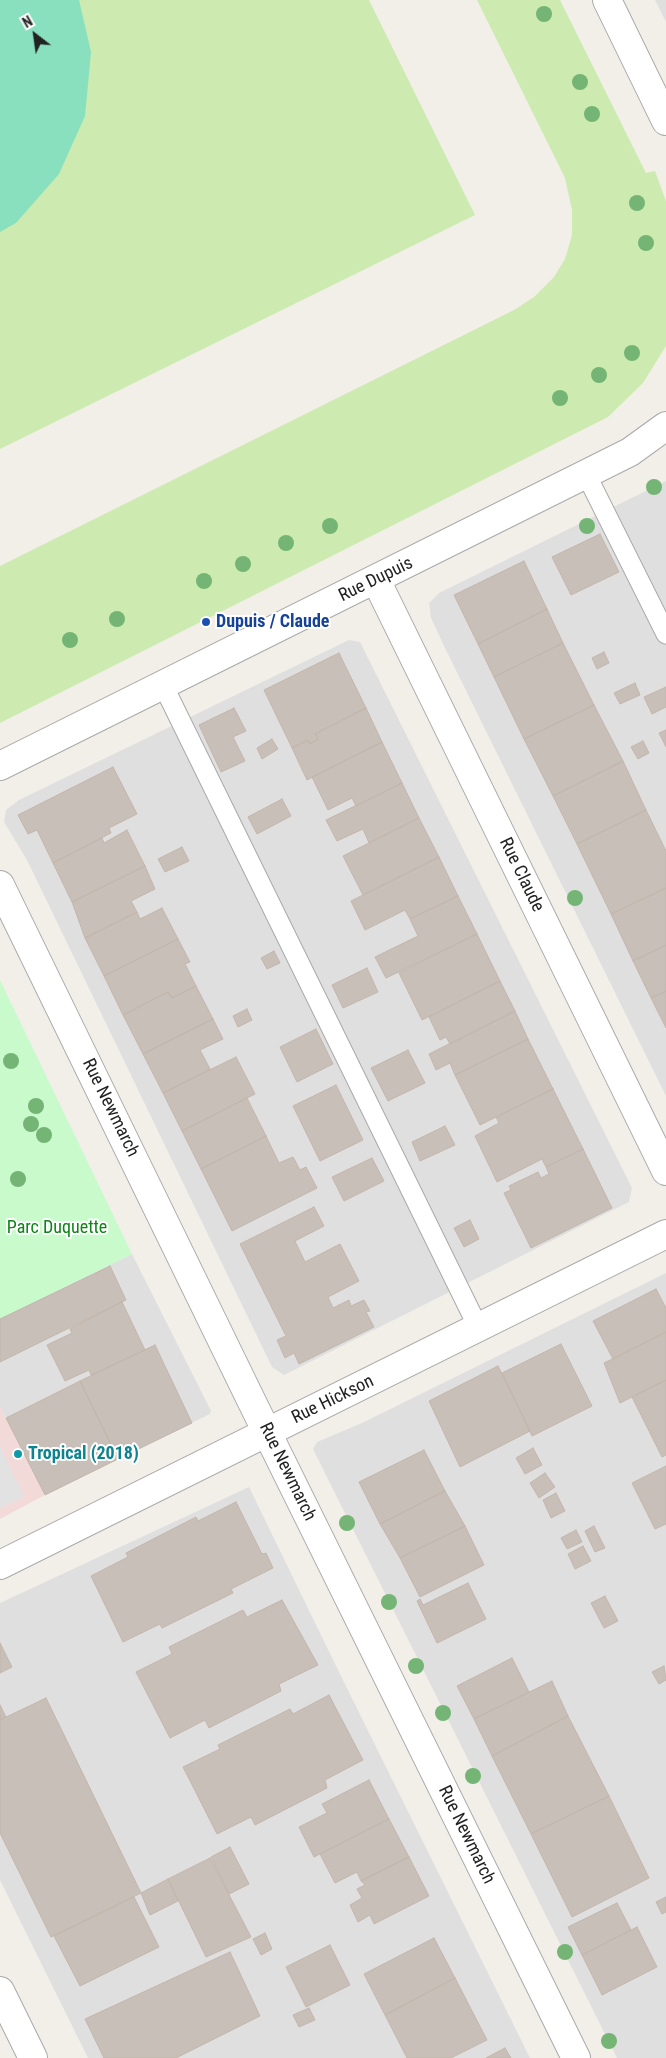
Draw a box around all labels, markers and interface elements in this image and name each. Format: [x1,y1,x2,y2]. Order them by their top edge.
north arrow [10,10,60,60]
text: N [20,13,35,31]
street label: Rue Dupuis [335,553,417,607]
place label: Dupuis / Claude [216,611,329,633]
marker: Dupuis / Claude [200,616,212,628]
street label: Rue Claude [494,834,548,916]
street label: Rue Newmarch [77,1055,143,1161]
park label: Parc Duquette [7,1217,107,1239]
street label: Rue Hickson [288,1371,378,1429]
street label: Rue Newmarch [254,1419,320,1525]
place label: Tropical (2018) [28,1443,139,1465]
marker: Tropical (2018) [12,1448,24,1460]
street label: Rue Newmarch [433,1782,499,1888]

